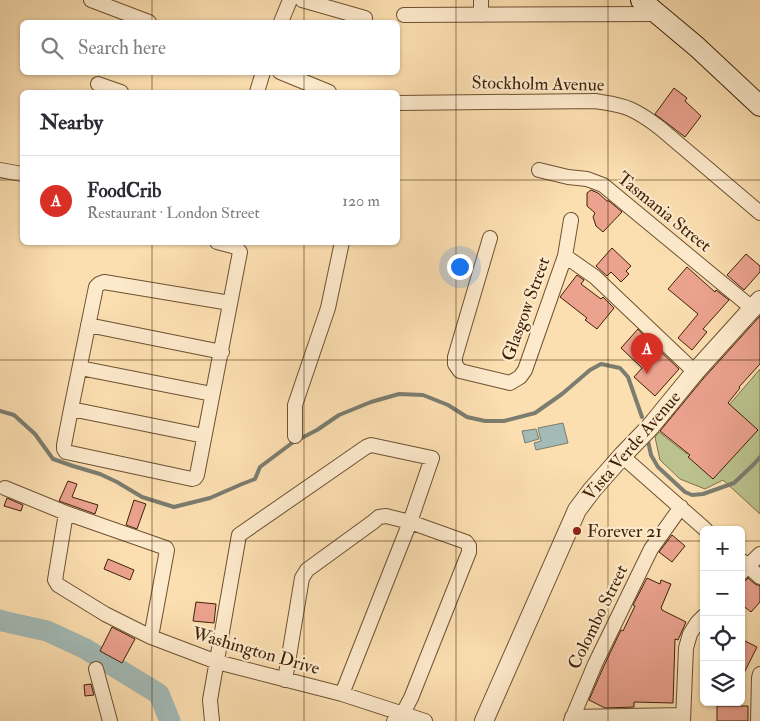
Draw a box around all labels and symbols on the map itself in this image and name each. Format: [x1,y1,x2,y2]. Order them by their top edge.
street label: Stockholm Avenue [471,71,605,97]
street label: Tasmania Street [612,167,716,257]
your location [447,254,473,280]
street label: Glasgow Street [497,254,556,364]
pin: A [631,333,663,374]
street label: Vista Verde Avenue [578,386,686,506]
place label: Forever 21 [587,520,662,543]
marker: Forever 21 [571,525,583,537]
street label: Colombo Street [563,561,633,673]
street label: Washington Drive [189,622,323,680]

